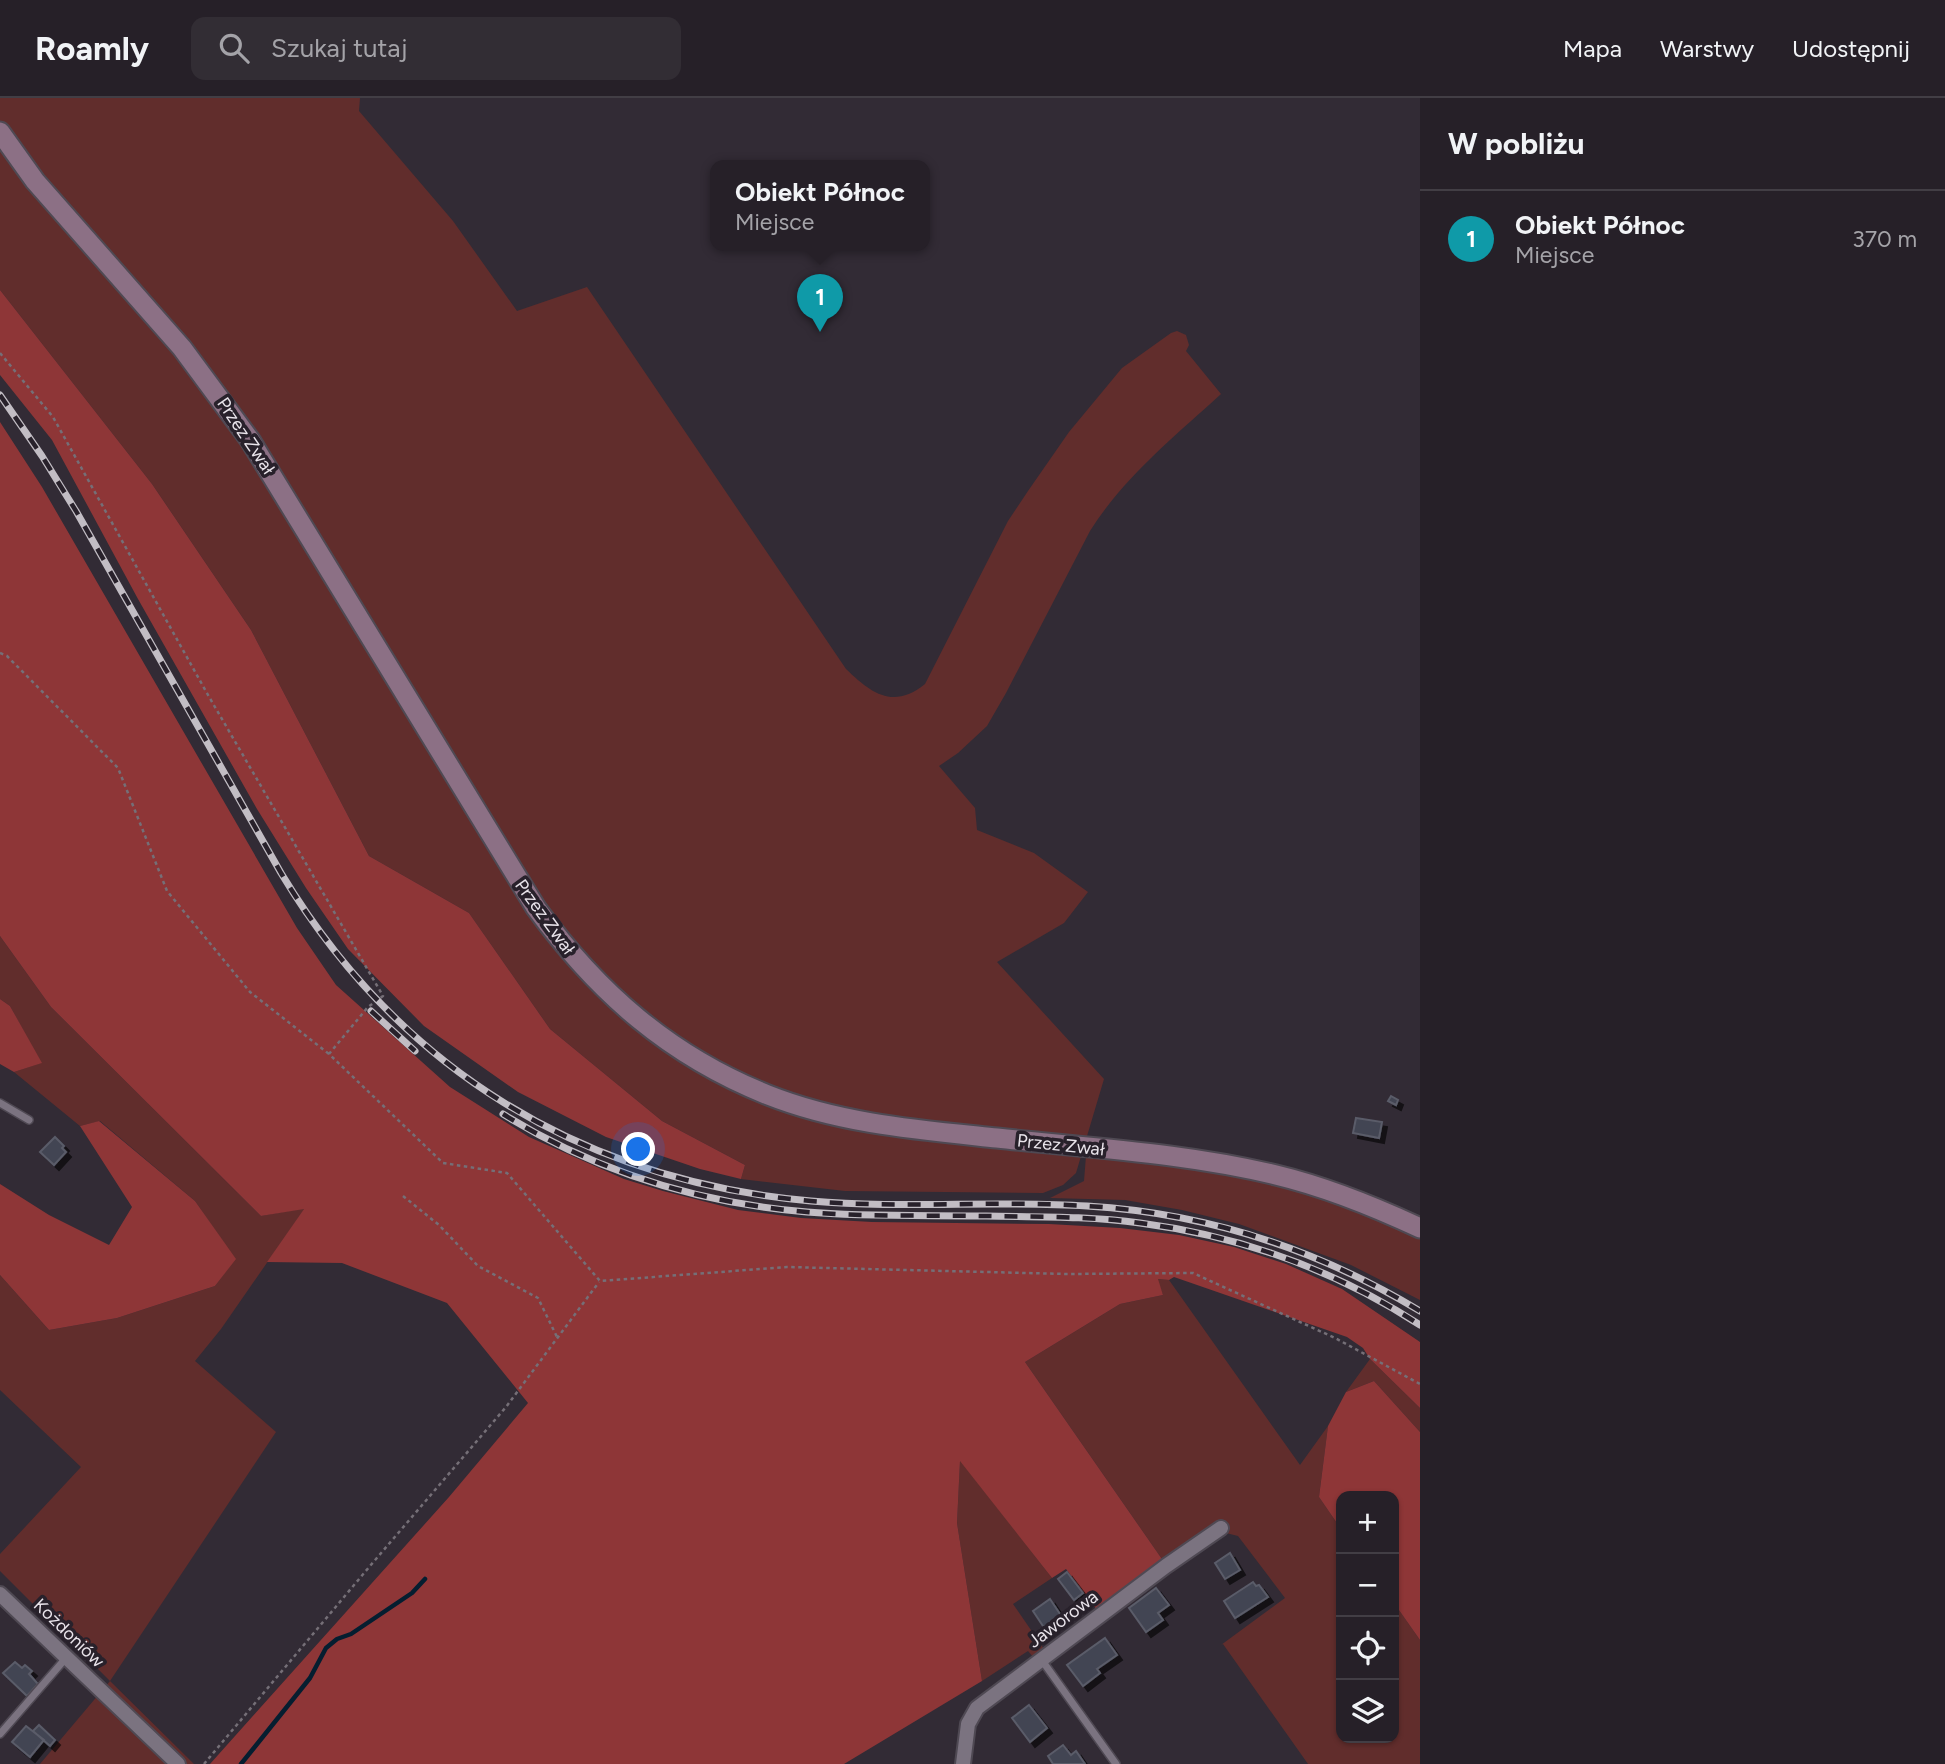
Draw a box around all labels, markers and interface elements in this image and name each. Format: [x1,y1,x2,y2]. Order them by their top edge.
search box [191,17,681,80]
text: Roamly [35,29,149,68]
icon: search [215,29,253,67]
text: Szukaj tutaj [271,32,408,64]
text: Mapa [1563,34,1622,63]
text: Warstwy [1660,34,1754,63]
text: Udostępnij [1792,34,1910,63]
text: W pobliżu [1448,125,1585,162]
popup [710,160,930,251]
text: Obiekt Północ [735,176,905,208]
text: Miejsce [735,208,814,236]
text: Obiekt Północ [1515,209,1685,241]
text: 1 [1466,225,1476,253]
text: 370 m [1852,225,1917,253]
text: Miejsce [1515,241,1594,269]
pin: 1 [797,274,843,332]
street label: Przez Zwał [212,393,280,479]
street label: Przez Zwał [510,875,580,959]
street label: Przez Zwał [1016,1129,1106,1161]
your location [621,1132,655,1166]
map controls [1336,1491,1399,1743]
button: + [1336,1491,1399,1554]
button: − [1336,1554,1399,1617]
street label: Jaworowa [1024,1586,1102,1652]
street label: Kożdoniów [29,1594,109,1672]
button: locate [1336,1617,1399,1680]
button: layers [1336,1680,1399,1743]

